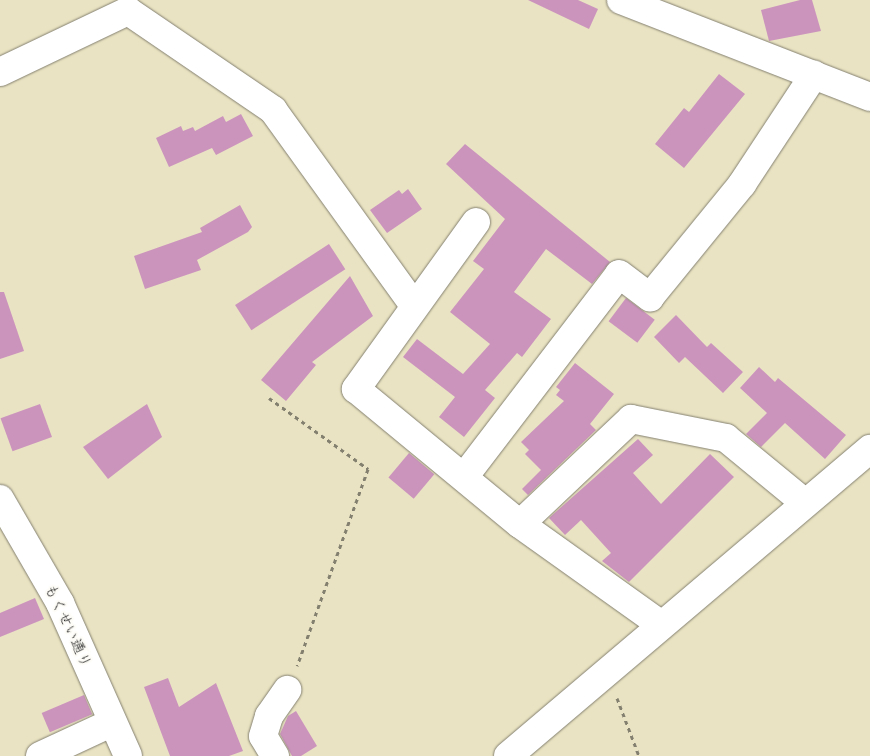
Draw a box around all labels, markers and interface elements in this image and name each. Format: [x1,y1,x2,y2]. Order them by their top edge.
street label: もくせい通り [41,581,95,671]

